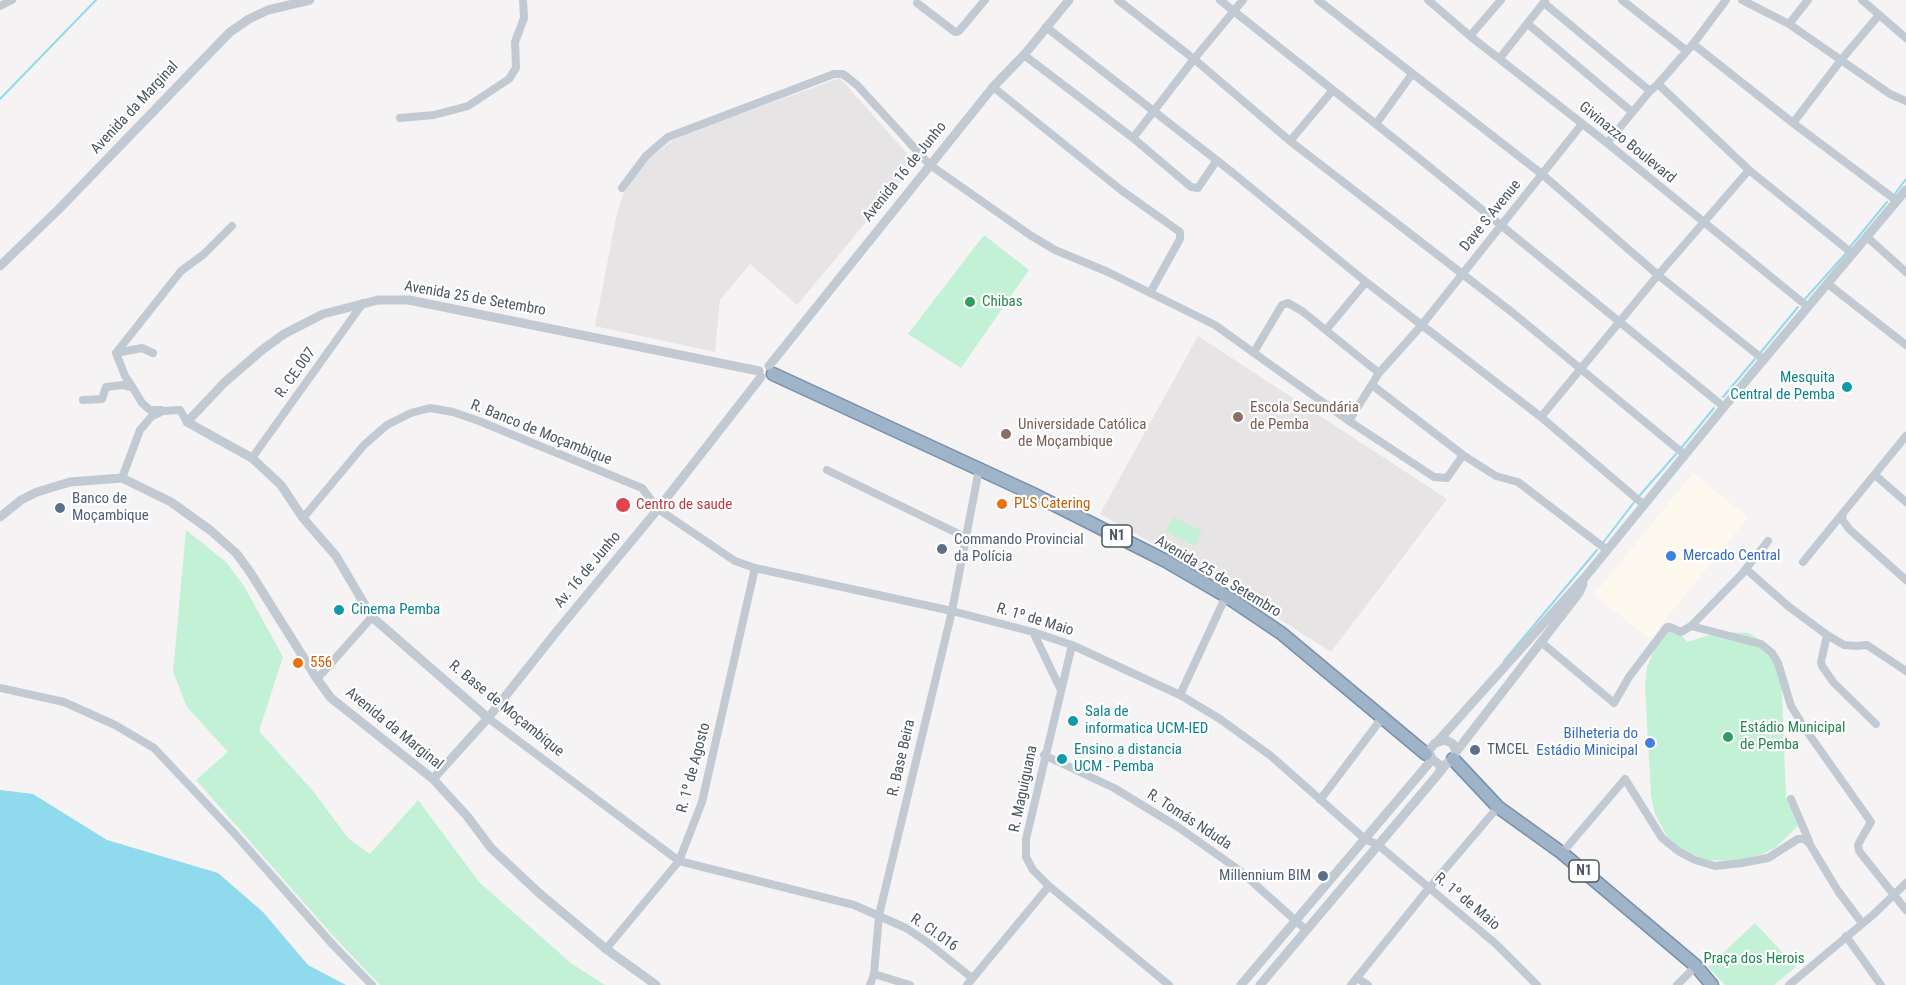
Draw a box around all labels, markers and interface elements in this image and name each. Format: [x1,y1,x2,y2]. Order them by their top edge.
street label: Avenida da Marginal [87,58,183,158]
street label: Givinazzo Boulevard [1575,98,1679,188]
street label: Avenida 16 de Junho [859,118,951,226]
street label: Dave S Avenue [1457,177,1525,255]
street label: Avenida 25 de Setembro [403,278,547,320]
place label: Chibas [982,293,1023,311]
marker: Chibas [963,295,977,309]
street label: R. CE.007 [272,344,320,402]
place label: Mesquita Central de Pemba [1730,369,1835,404]
marker: Mesquita Central de Pemba [1840,380,1854,394]
street label: R. Banco de Moçambique [468,396,614,470]
place label: Escola Secundária de Pemba [1250,399,1359,434]
marker: Escola Secundária de Pemba [1231,410,1245,424]
place label: Universidade Católica de Moçambique [1018,416,1146,451]
marker: Universidade Católica de Moçambique [999,427,1013,441]
place label: Banco de Moçambique [72,490,149,525]
place label: PLS Catering [1014,495,1091,513]
marker: Centro de saude [614,496,632,514]
place label: Centro de saude [636,496,732,514]
marker: PLS Catering [995,497,1009,511]
marker: Banco de Moçambique [53,501,67,515]
road number: N1 [1102,525,1132,547]
street label: Av. 16 de Junho [551,528,625,612]
place label: Commando Provincial da Polícia [954,531,1084,566]
street label: Avenida 25 de Setembro [1152,532,1284,622]
marker: Commando Provincial da Polícia [935,542,949,556]
place label: Mercado Central [1683,547,1780,565]
marker: Mercado Central [1664,549,1678,563]
street label: R. 1º de Maio [994,600,1076,640]
place label: Cinema Pemba [351,601,440,619]
marker: Cinema Pemba [332,603,346,617]
place label: 556 [310,654,332,672]
marker: 556 [291,656,305,670]
street label: R. Base de Moçambique [445,657,567,761]
street label: Avenida da Marginal [342,684,446,774]
place label: Sala de informatica UCM-IED [1085,703,1208,738]
marker: Sala de informatica UCM-IED [1066,714,1080,728]
street label: R. Base Beira [884,718,920,798]
place label: Estádio Municipal de Pemba [1740,719,1845,754]
street label: R. 1º de Agosto [673,721,715,815]
place label: Bilheteria do Estádio Minicipal [1536,725,1638,760]
marker: Estádio Municipal de Pemba [1721,730,1735,744]
marker: Bilheteria do Estádio Minicipal [1643,736,1657,750]
place label: Ensino a distancia UCM - Pemba [1074,741,1182,776]
place label: TMCEL [1487,741,1529,759]
marker: TMCEL [1468,743,1482,757]
street label: R. Maguiguana [1006,744,1042,834]
marker: Ensino a distancia UCM - Pemba [1055,752,1069,766]
street label: R. Tomás Nduda [1143,786,1235,854]
road number: N1 [1569,860,1599,882]
place label: Millennium BIM [1219,867,1311,885]
marker: Millennium BIM [1316,869,1330,883]
street label: R. 1º de Maio [1431,870,1503,934]
street label: R. CI.016 [907,910,961,956]
park label: Praça dos Herois [1703,950,1805,968]

